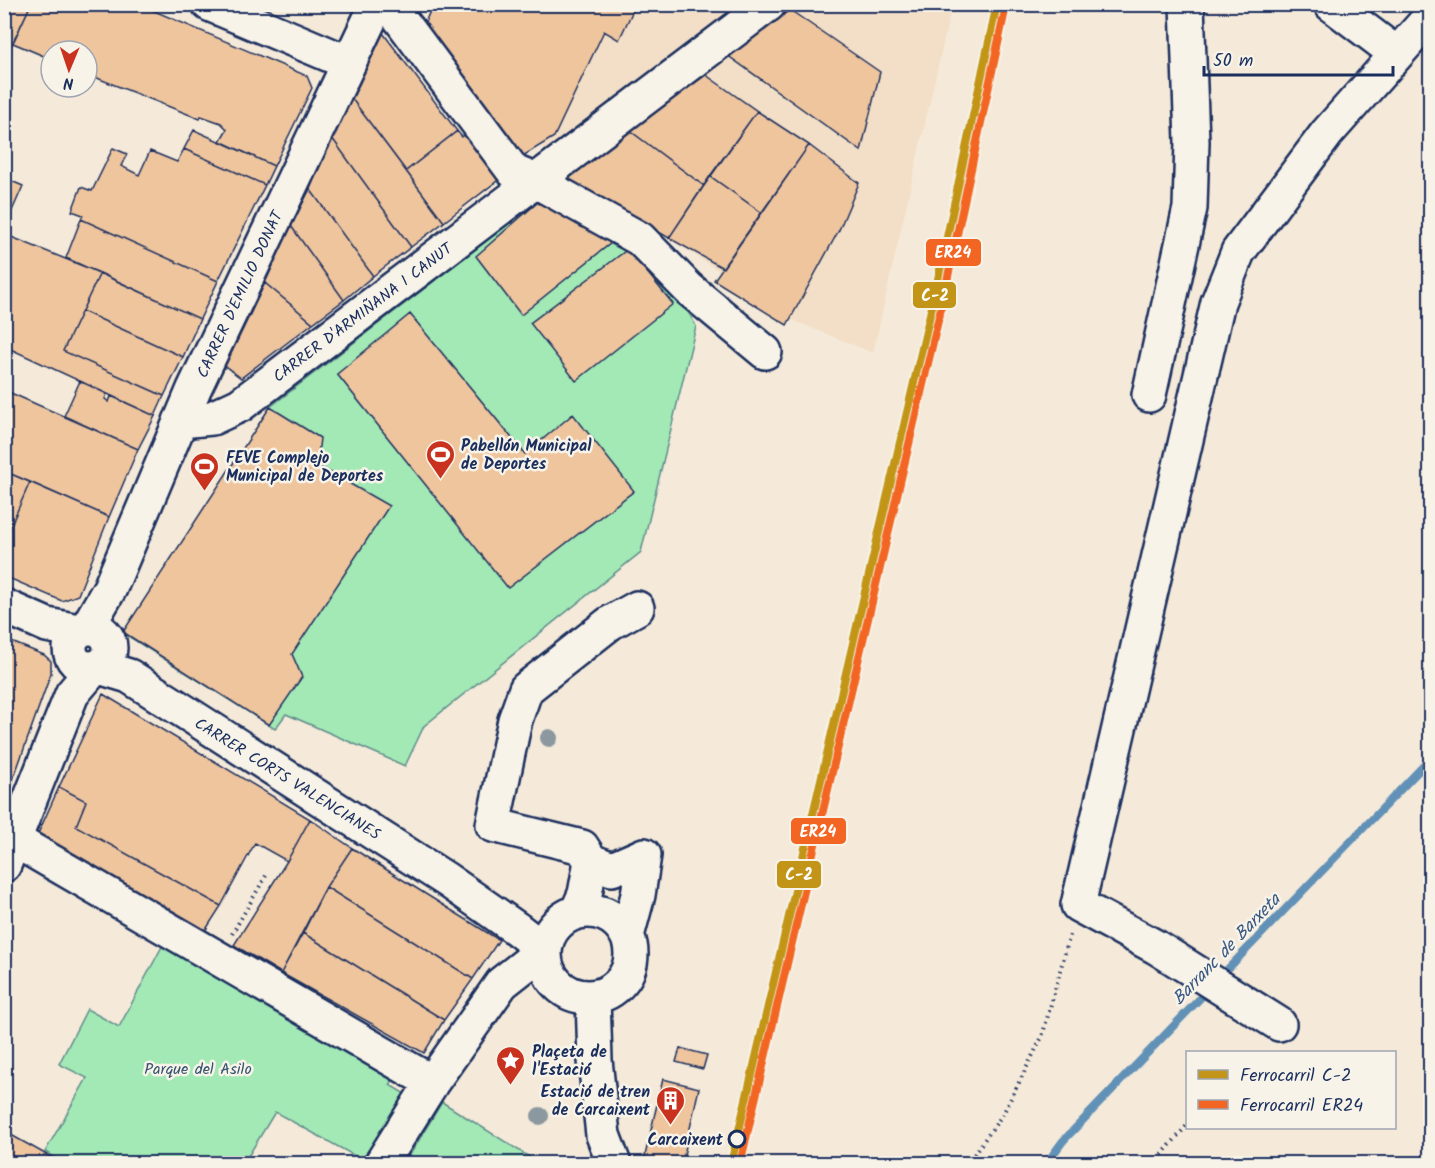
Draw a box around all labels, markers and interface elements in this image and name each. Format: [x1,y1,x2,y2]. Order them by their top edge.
north arrow [39,39,99,99]
scale bar [1204,39,1393,77]
text: 50 m [1213,47,1253,76]
text: N [63,70,74,95]
street label: CARRER D'EMILIO DONAT [191,206,291,382]
street label: CARRER D'ARMIÑANA I CANUT [268,236,459,389]
line badge: ER24 [925,238,982,267]
text: ER24 [935,241,972,266]
line badge: C-2 [912,281,957,309]
text: C-2 [921,284,949,309]
place label: Pabellón Municipal de Deportes [461,434,592,477]
sports icon: Pabellón Municipal de Deportes [424,438,456,480]
place label: FEVE Complejo Municipal de Deportes [226,446,384,489]
sports icon: FEVE Complejo Municipal de Deportes [189,450,221,492]
street label: CARRER CORTS VALENCIANES [189,712,386,847]
line badge: ER24 [790,817,847,845]
text: ER24 [800,820,837,845]
line badge: C-2 [776,860,822,889]
text: C-2 [785,863,813,888]
water label: Barranc de Barxeta [1166,886,1289,1013]
place label: Plaçeta de l'Estació [532,1040,607,1083]
place icon: Plaçeta de l'Estació [495,1044,527,1086]
legend [1186,1051,1396,1129]
park label: Parque del Asilo [144,1057,252,1082]
text: Ferrocarril C-2 [1240,1062,1351,1091]
place label: Estació de tren de Carcaixent [541,1080,651,1123]
building icon: Estació de tren de Carcaixent [655,1084,687,1126]
text: Ferrocarril ER24 [1240,1092,1363,1121]
place label: Carcaixent [648,1128,724,1153]
marker: Carcaixent [728,1130,746,1148]

